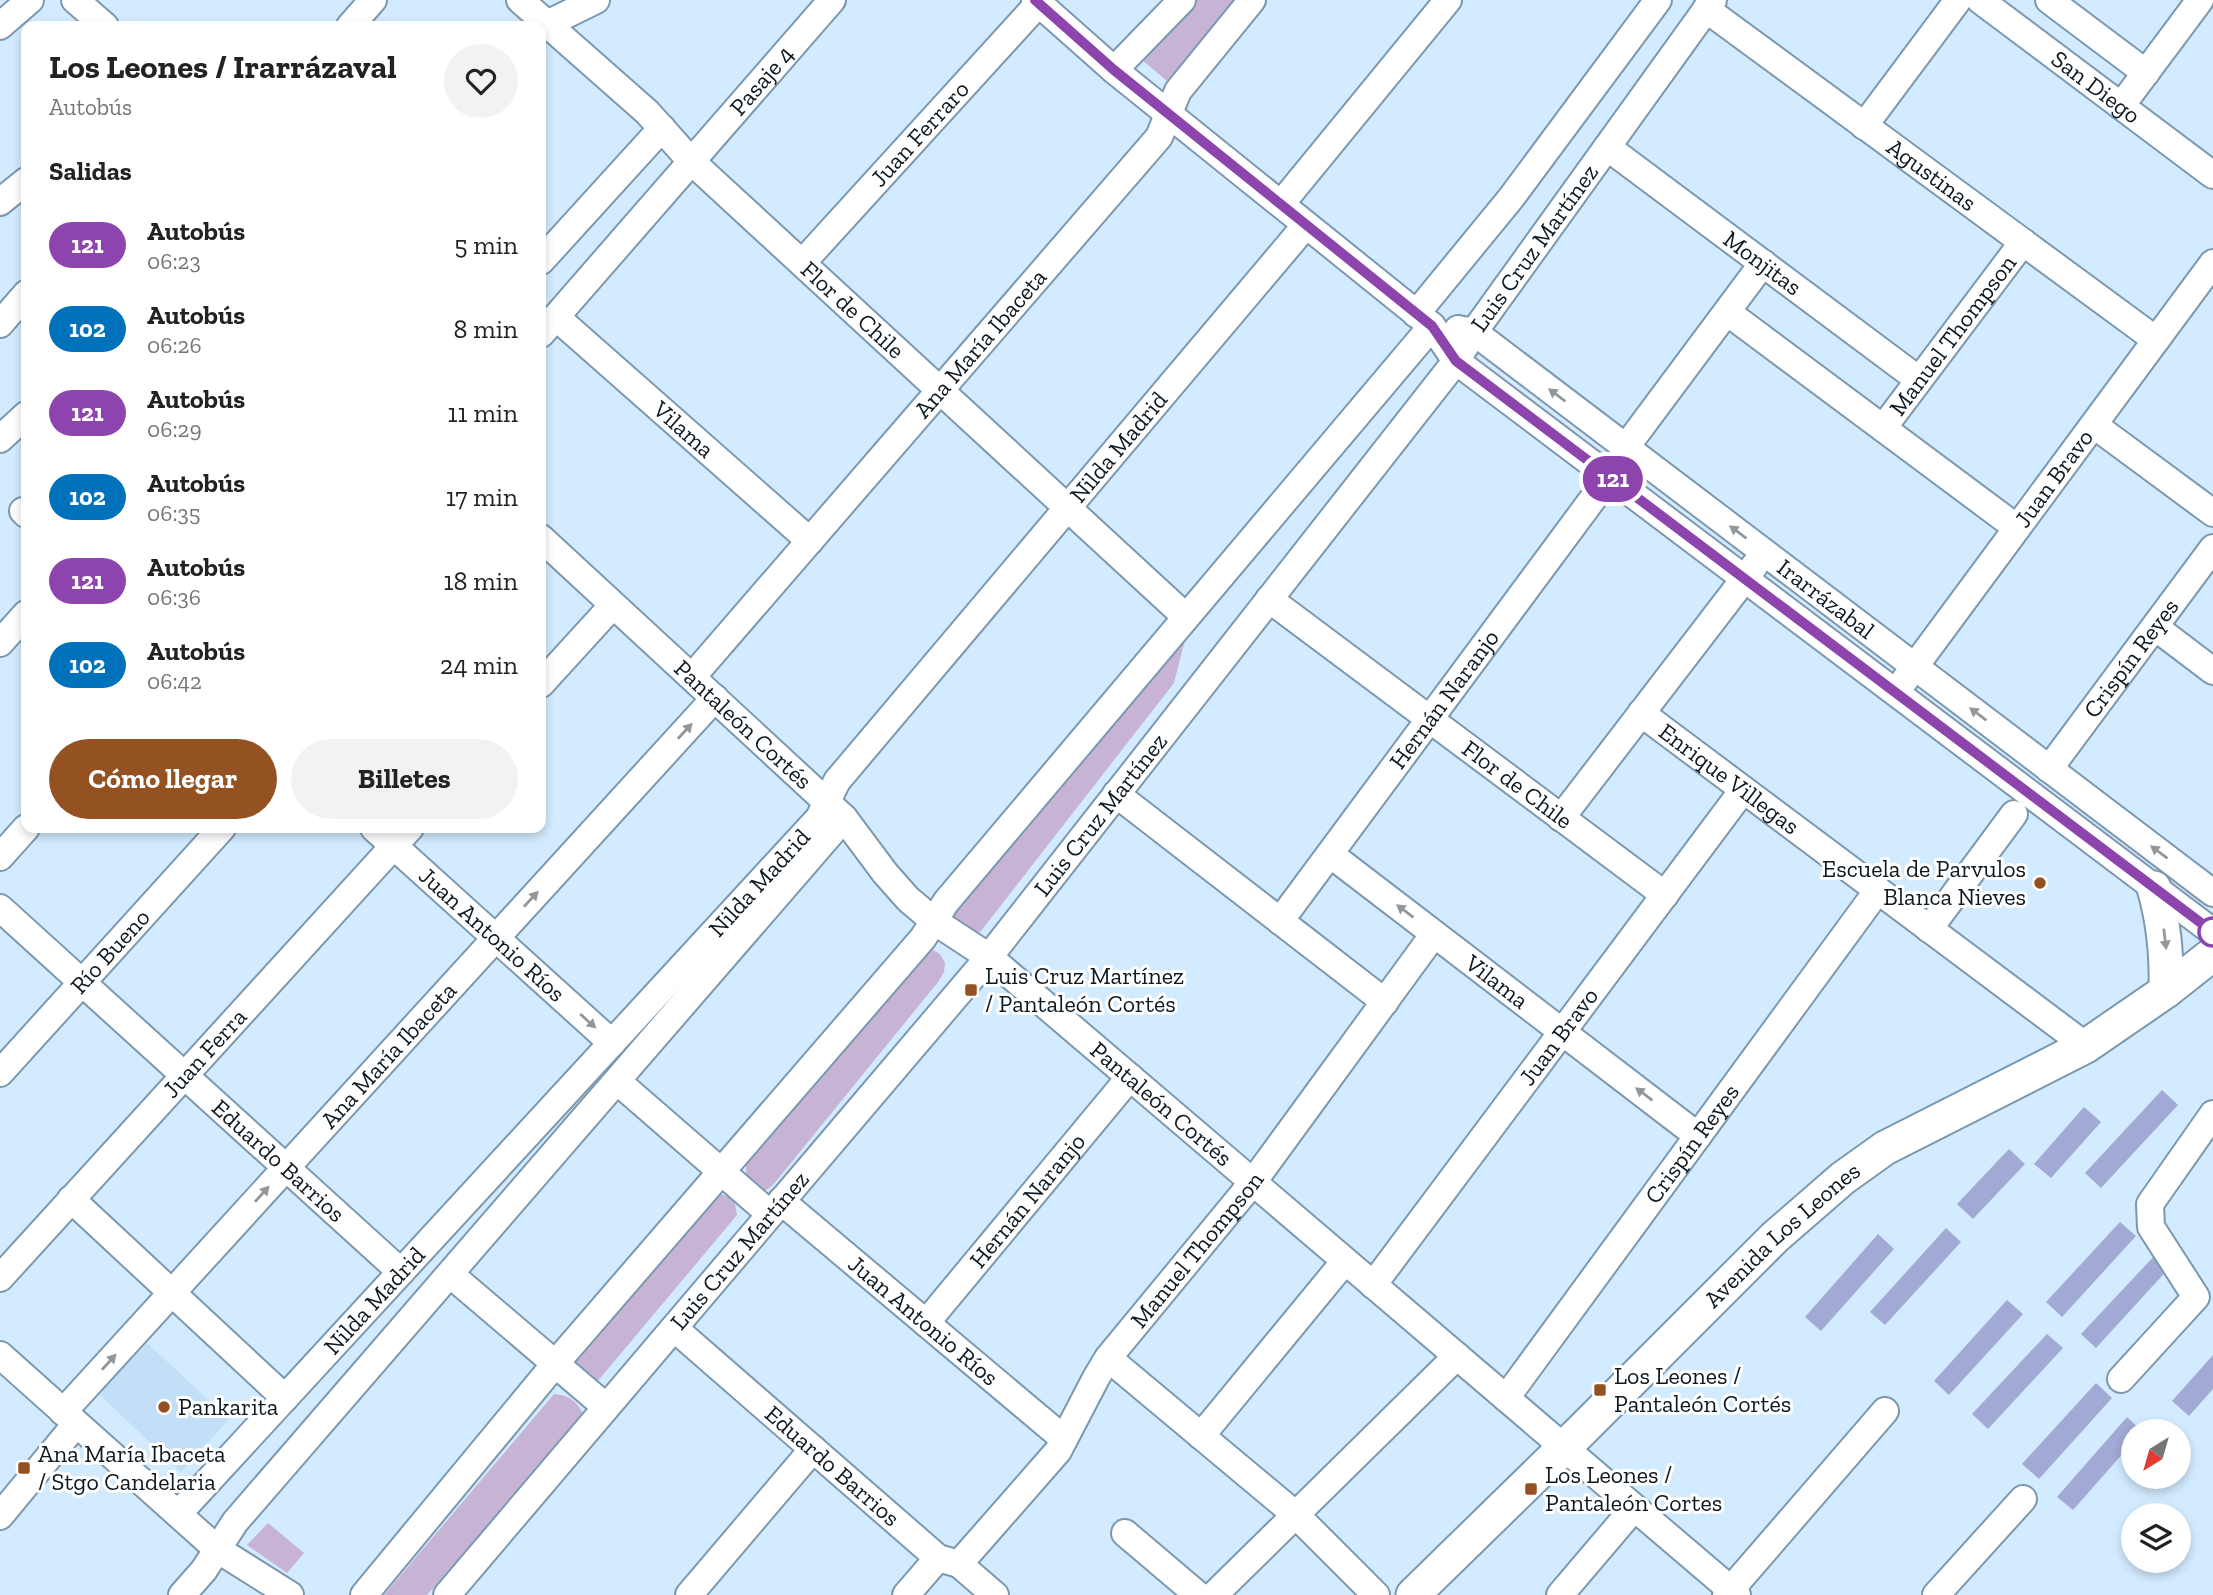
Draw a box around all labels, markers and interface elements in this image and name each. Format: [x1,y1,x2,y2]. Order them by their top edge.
street label: Pasaje 4 [723,39,800,121]
button: heart [444,44,518,118]
street label: San Diego [2046,44,2147,130]
text: Los Leones / Irarrázaval [49,47,397,86]
street label: Juan Ferraro [864,74,975,192]
text: Autobús [49,93,132,121]
street label: Agustinas [1881,132,1982,217]
text: Salidas [49,155,132,187]
street label: Luis Cruz Martínez [1464,158,1604,337]
text: Autobús [147,215,245,247]
street label: Monjitas [1718,224,1808,301]
text: 5 min [454,229,518,261]
text: 121 [71,230,104,259]
text: 06:23 [147,247,201,275]
street label: Manuel Thompson [1883,249,2022,421]
street label: Flor de Chile [795,255,911,364]
street label: Ana María Ibaceta [908,262,1053,424]
text: Autobús [147,299,245,331]
text: 8 min [453,313,518,345]
text: 102 [69,314,106,343]
text: 06:26 [147,331,202,359]
text: Autobús [147,383,245,415]
street label: Nilda Madrid [1063,385,1173,508]
one-way arrow [1548,387,1566,402]
street label: Vilama [646,394,721,464]
text: 11 min [447,397,518,429]
text: 121 [71,398,104,427]
text: 06:29 [147,415,202,443]
street label: Juan Bravo [2008,423,2099,533]
line badge: 121 [1573,456,1653,502]
text: 121 [1597,464,1629,493]
text: Autobús [147,467,245,499]
text: 17 min [446,481,518,513]
text: 102 [69,482,106,511]
text: 06:35 [147,499,201,527]
one-way arrow [1729,525,1747,539]
text: Autobús [147,551,245,583]
street label: Irarrázabal [1772,552,1881,645]
text: 18 min [443,565,518,597]
text: 121 [71,566,104,595]
text: 06:36 [147,583,201,611]
street label: Crispín Reyes [2077,593,2185,723]
street label: Hernán Naranjo [1383,624,1505,774]
text: Autobús [147,635,245,667]
text: 24 min [440,649,518,681]
text: 102 [69,650,106,679]
street label: Pantaleón Cortés [668,653,818,795]
text: 06:42 [147,667,202,695]
one-way arrow [1969,707,1987,722]
street label: Enrique Villegas [1653,717,1805,840]
one-way arrow [676,723,692,740]
street label: Luis Cruz Martínez [1027,727,1173,902]
street label: Flor de Chile [1457,733,1579,835]
button: Cómo llegar [49,739,277,819]
button: Billetes [291,739,518,819]
street label: Nilda Madrid [702,823,816,943]
one-way arrow [2150,844,2168,859]
place label: Escuela de Parvulos Blanca Nieves [1822,854,2026,911]
street label: Juan Antonio Ríos [413,861,572,1008]
marker: Escuela de Parvulos Blanca Nieves [2032,875,2048,891]
one-way arrow [523,890,539,908]
street label: Río Bueno [64,903,156,1000]
one-way arrow [1396,905,1414,919]
unlabelled marker [2198,917,2213,947]
one-way arrow [2159,928,2170,950]
street label: Vilama [1459,947,1535,1015]
place label: Luis Cruz Martínez / Pantaleón Cortés [985,961,1184,1018]
street label: Ana María Ibaceta [314,976,463,1134]
marker: Luis Cruz Martínez / Pantaleón Cortés [963,982,979,998]
street label: Juan Bravo [1512,982,1604,1091]
street label: Juan Ferra [156,1002,253,1104]
one-way arrow [579,1013,597,1029]
street label: Pantaleón Cortés [1085,1035,1238,1172]
street label: Crispín Reyes [1638,1078,1745,1209]
one-way arrow [1635,1088,1653,1102]
street label: Eduardo Barrios [206,1093,351,1228]
street label: Hernán Naranjo [963,1127,1091,1273]
street label: Avenida Los Leones [1698,1155,1866,1313]
street label: Luis Cruz Martínez [664,1165,815,1335]
street label: Manuel Thompson [1124,1166,1270,1333]
one-way arrow [254,1185,270,1203]
street label: Nilda Madrid [317,1240,431,1360]
street label: Juan Antonio Ríos [843,1249,1005,1392]
one-way arrow [101,1353,117,1371]
place label: Los Leones / Pantaleón Cortés [1614,1361,1791,1418]
marker: Los Leones / Pantaleón Cortés [1592,1382,1608,1398]
place label: Pankarita [178,1392,279,1421]
marker: Pankarita [156,1399,172,1415]
street label: Eduardo Barrios [759,1399,906,1532]
north arrow [2121,1419,2191,1489]
map controls [2121,1419,2191,1573]
place label: Ana María Ibaceta / Stgo Candelaria [38,1439,226,1496]
marker: Ana María Ibaceta / Stgo Candelaria [16,1460,32,1476]
place label: Los Leones / Pantaleón Cortes [1545,1460,1722,1517]
marker: Los Leones / Pantaleón Cortes [1523,1481,1539,1497]
button: layers [2121,1503,2191,1573]

